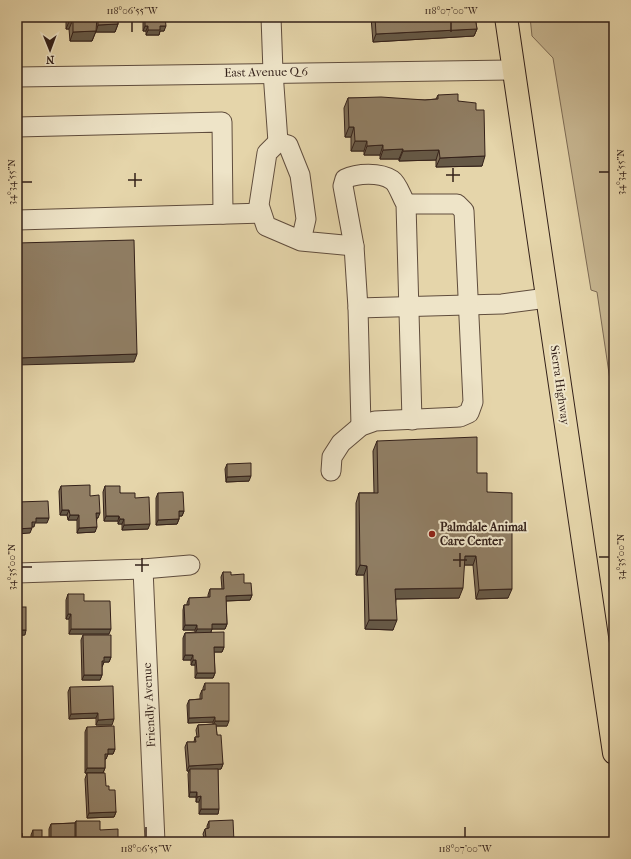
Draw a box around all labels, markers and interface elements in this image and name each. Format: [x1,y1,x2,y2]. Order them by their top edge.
text: 118°06'55"W [106,5,159,17]
text: 118°07'00"W [424,5,479,17]
north arrow [30,30,70,70]
text: N [45,53,54,66]
street label: East Avenue Q 6 [224,64,309,80]
text: 34°34'55"N [615,149,627,195]
text: 34°34'55"N [6,159,18,205]
street label: Sierra Highway [547,344,573,426]
place label: Palmdale Animal Care Center [440,520,528,548]
marker: Palmdale Animal Care Center [427,529,437,539]
text: 34°35'00"N [615,533,627,580]
text: 34°35'00"N [6,543,18,590]
street label: Friendly Avenue [140,662,158,748]
text: 118°06'55"W [120,843,173,855]
text: 118°07'00"W [438,843,493,855]

